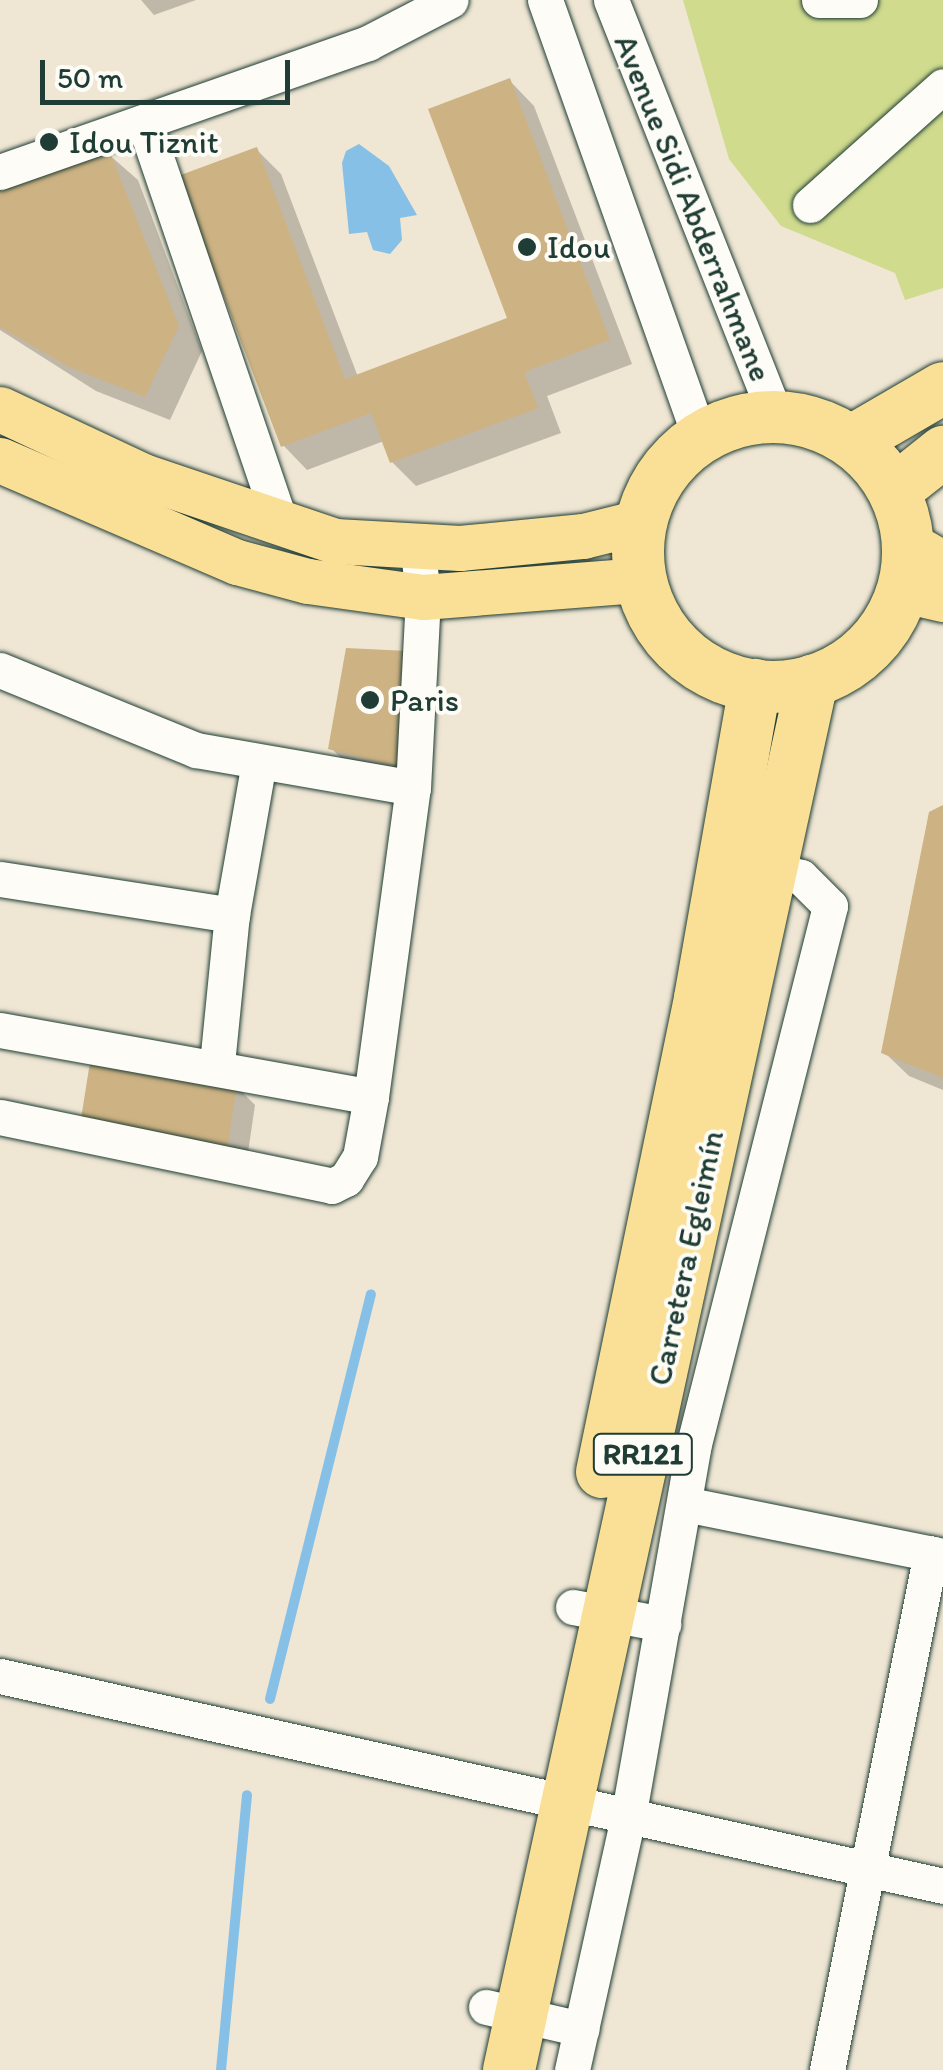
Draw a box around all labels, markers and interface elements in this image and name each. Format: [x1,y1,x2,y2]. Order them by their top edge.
street label: Avenue Sidi Abderrahmane [606,29,780,387]
scale bar [45,40,295,102]
text: 50 m [57,59,123,96]
place label: Idou Tiznit [69,123,218,161]
marker: Idou Tiznit [38,131,60,153]
place label: Idou [547,228,610,266]
marker: Idou [516,236,538,258]
place label: Paris [390,681,459,719]
marker: Paris [359,689,381,711]
street label: Carretera Egleimín [640,1126,732,1390]
road number: RR121 [590,1429,696,1479]

